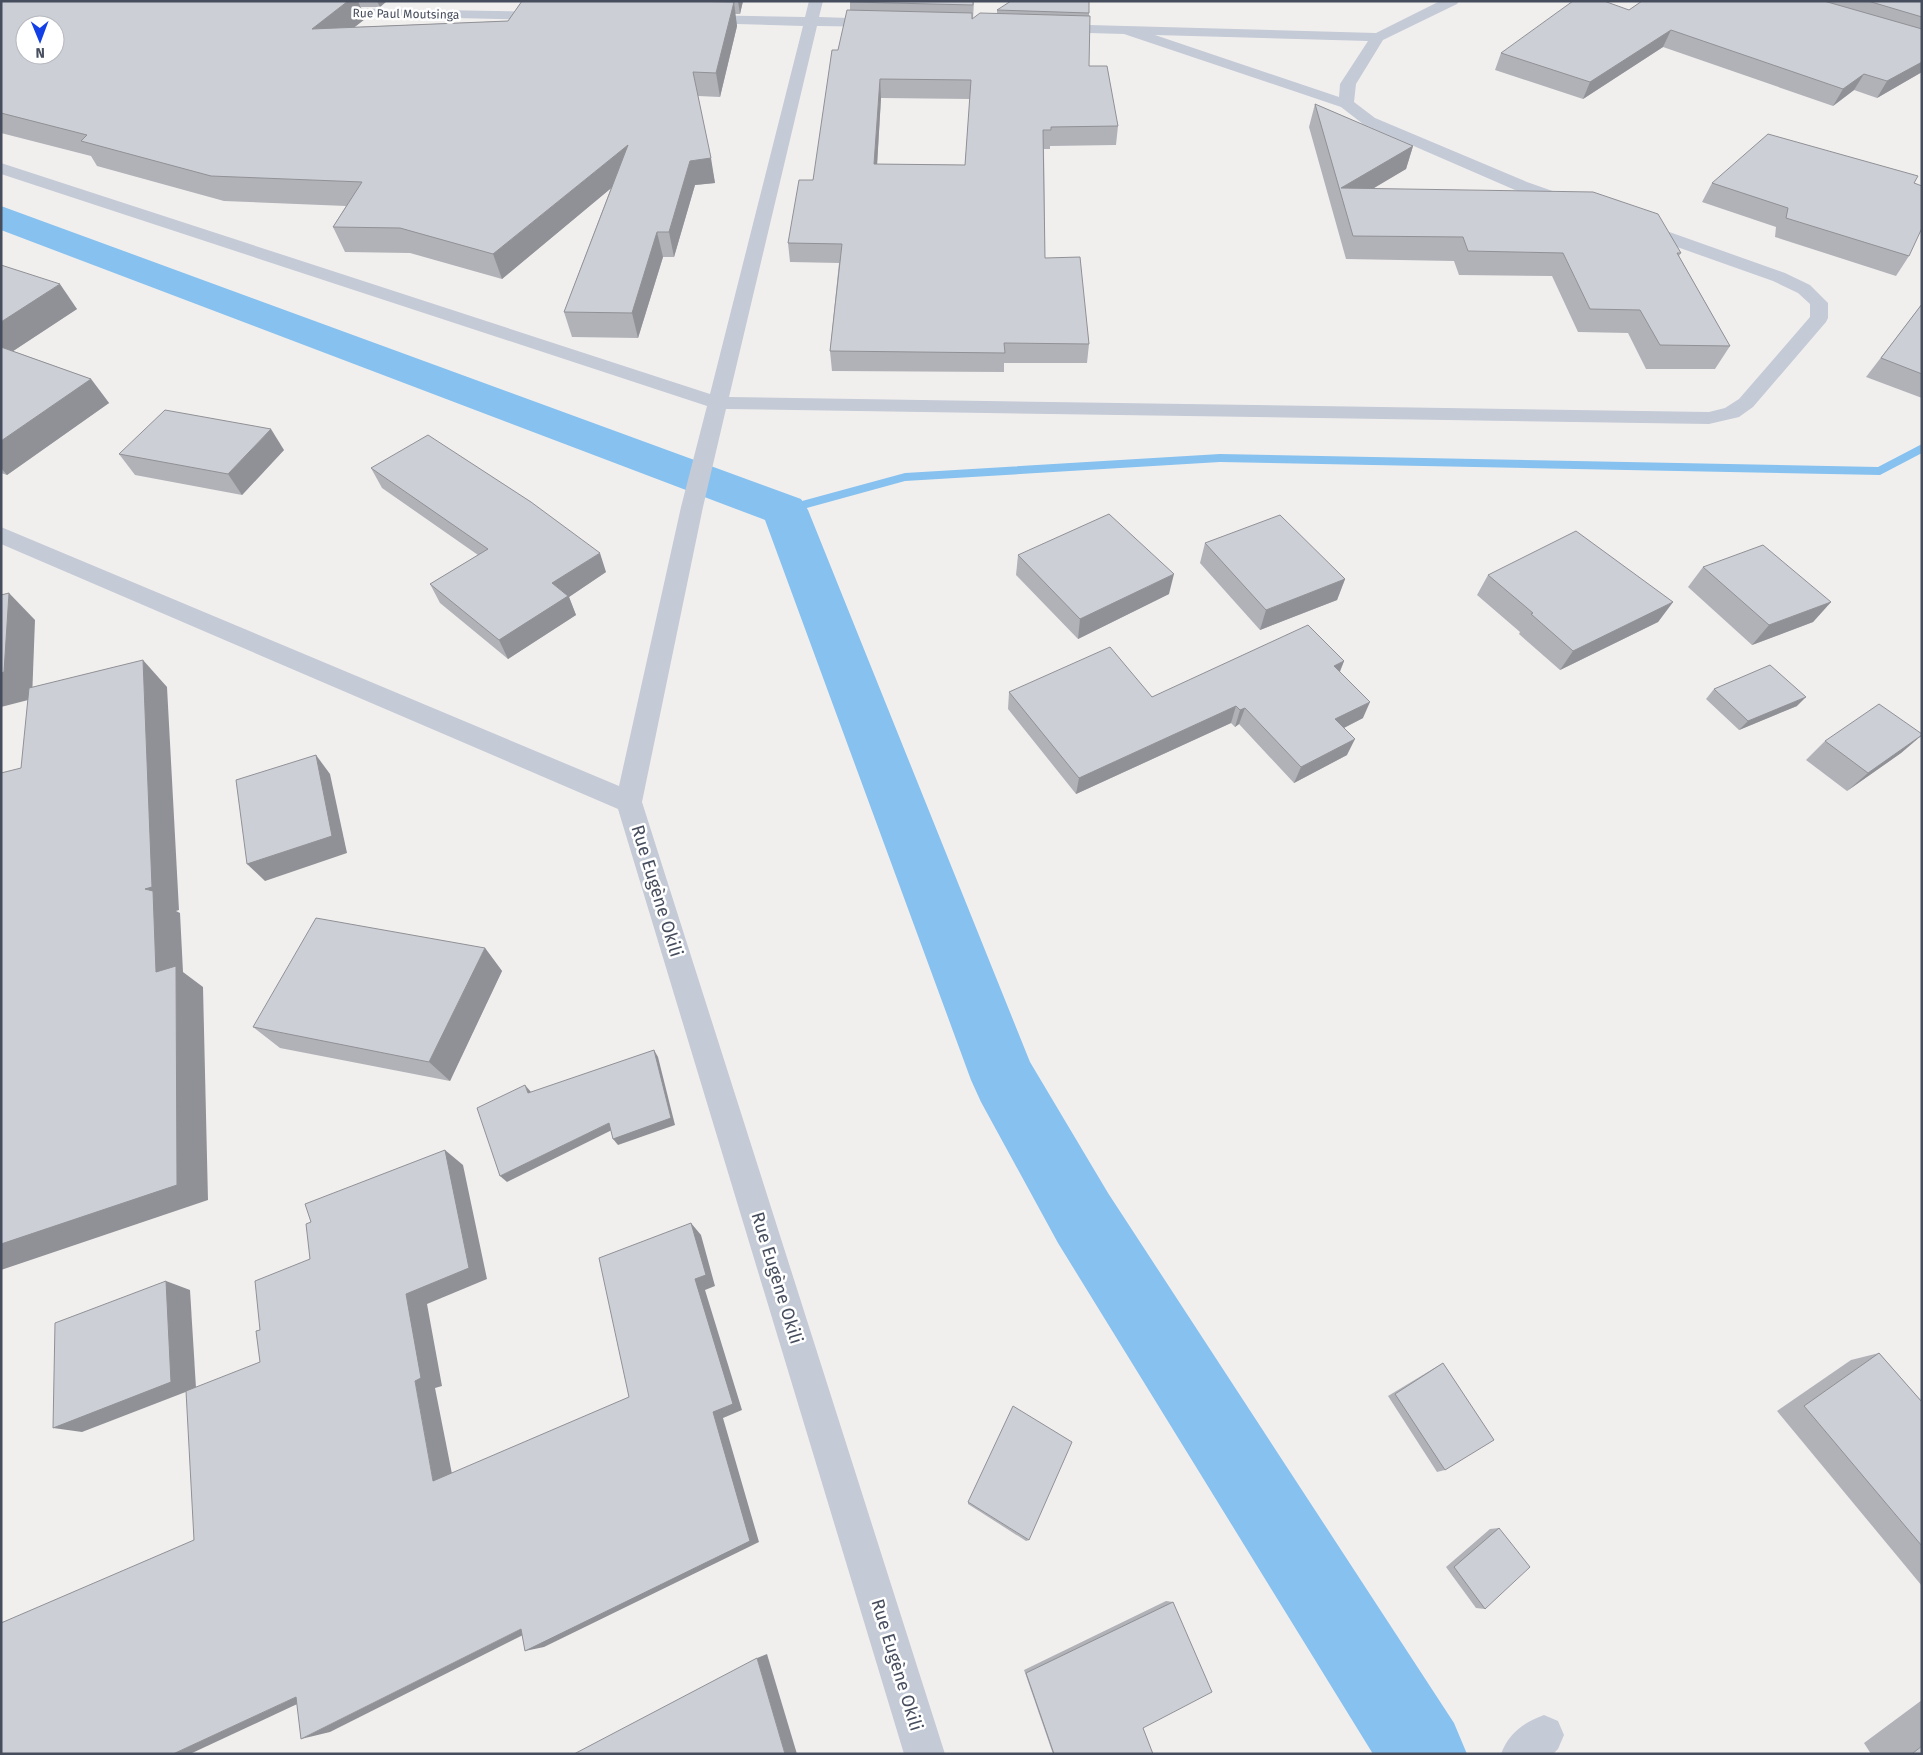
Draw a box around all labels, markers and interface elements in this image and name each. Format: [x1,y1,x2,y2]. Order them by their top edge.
street label: Rue Paul Moutsinga [353,6,459,22]
north arrow [15,15,65,65]
text: N [35,44,45,61]
street label: Rue Eugène Okili [626,822,688,960]
street label: Rue Eugène Okili [746,1209,808,1347]
street label: Rue Eugène Okili [866,1596,928,1734]

